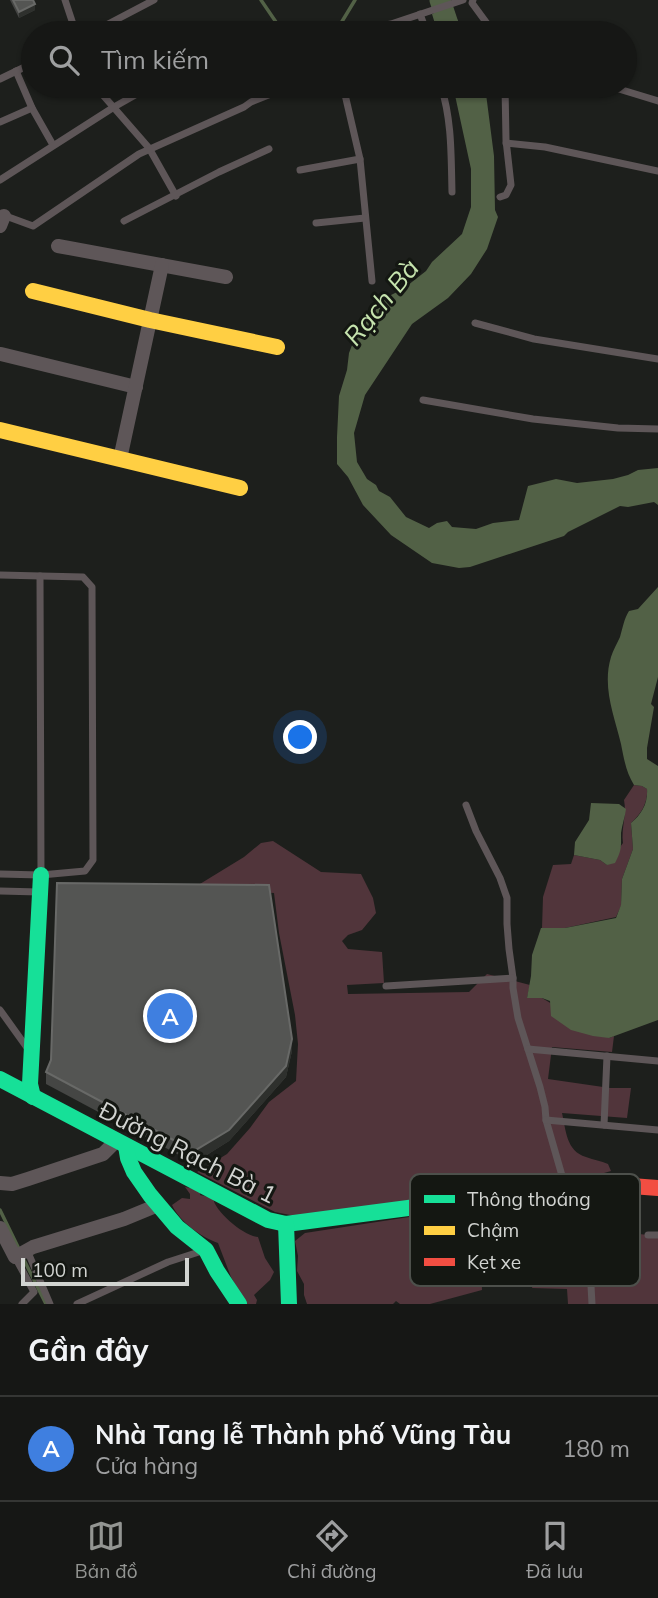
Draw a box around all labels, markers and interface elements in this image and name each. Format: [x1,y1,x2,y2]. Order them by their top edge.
search box [21,21,637,98]
icon: search [45,41,83,79]
text: Tìm kiếm [101,43,209,76]
water label: Rạch Bà [336,252,426,352]
your location [283,720,317,754]
pin: A [147,990,193,1042]
street label: Đường Rạch Bà 1 [94,1094,282,1210]
legend [410,1174,640,1286]
text: Thông thoáng [467,1187,591,1211]
text: Chậm [467,1218,519,1242]
text: Kẹt xe [467,1250,521,1274]
scale bar [21,1255,189,1287]
text: 100 m [32,1258,88,1282]
text: Gần đây [28,1331,149,1369]
text: Nhà Tang lễ Thành phố Vũng Tàu [95,1418,511,1451]
text: A [42,1434,60,1463]
text: 180 m [562,1434,630,1463]
text: Cửa hàng [95,1451,198,1480]
tab: Bản đồ [75,1517,137,1583]
tab: Chỉ đường [287,1517,377,1583]
tab: Đã lưu [526,1517,583,1583]

